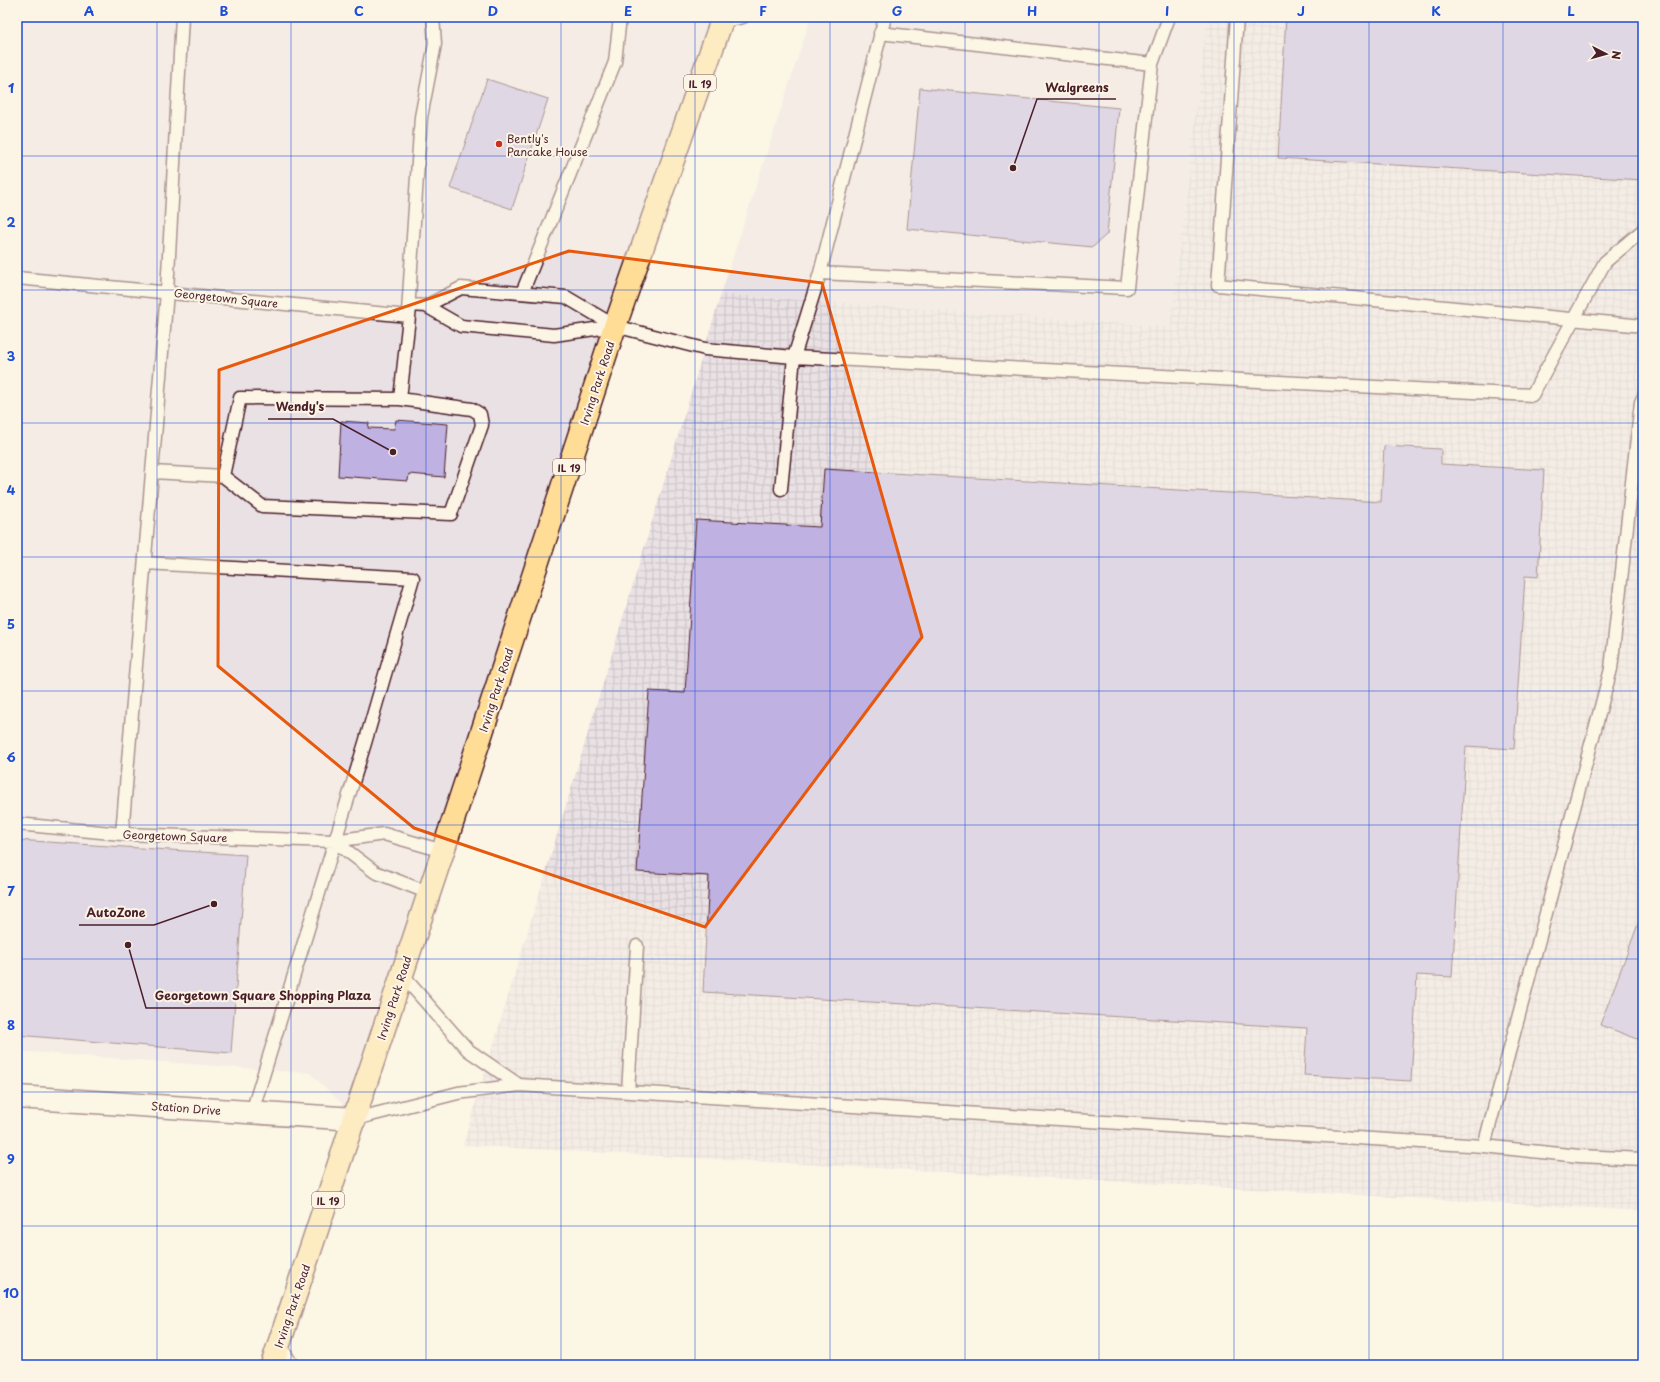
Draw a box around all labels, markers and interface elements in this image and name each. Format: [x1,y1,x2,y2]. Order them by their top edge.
text: A [84,1,94,20]
text: B [220,1,229,20]
text: C [354,1,364,20]
text: D [488,1,498,20]
text: E [624,1,632,20]
text: F [759,1,767,20]
text: G [892,1,902,20]
text: H [1027,1,1037,20]
text: I [1165,1,1169,20]
text: J [1297,1,1305,20]
text: K [1431,1,1441,20]
text: L [1567,1,1575,20]
north arrow [1586,34,1626,74]
text: N [1608,50,1625,61]
road number: IL 19 [684,75,716,91]
callout: Walgreens [1037,75,1116,99]
text: 1 [8,78,14,97]
text: Walgreens [1045,78,1109,96]
place label: Bently's Pancake House [507,130,588,160]
marker: Bently's Pancake House [494,139,504,149]
text: 2 [6,212,16,231]
street label: Georgetown Square [173,284,279,312]
street label: Irving Park Road [575,339,619,427]
text: 3 [7,346,16,365]
callout: Wendy's [268,395,333,419]
text: Wendy's [276,397,324,415]
road number: IL 19 [553,459,585,475]
text: 4 [7,480,16,499]
text: 5 [7,614,15,633]
street label: Irving Park Road [474,646,518,734]
text: 6 [6,747,16,766]
street label: Georgetown Square [122,826,228,846]
text: 7 [7,881,15,900]
callout: AutoZone [79,901,154,925]
text: AutoZone [87,903,146,921]
street label: Irving Park Road [372,954,416,1042]
callout: Georgetown Square Shopping Plaza [146,984,380,1008]
text: Georgetown Square Shopping Plaza [155,986,372,1004]
text: 8 [7,1015,15,1034]
street label: Station Drive [151,1097,222,1119]
text: 9 [7,1149,15,1168]
road number: IL 19 [312,1192,344,1208]
street label: Irving Park Road [270,1262,314,1350]
text: 10 [3,1283,19,1302]

